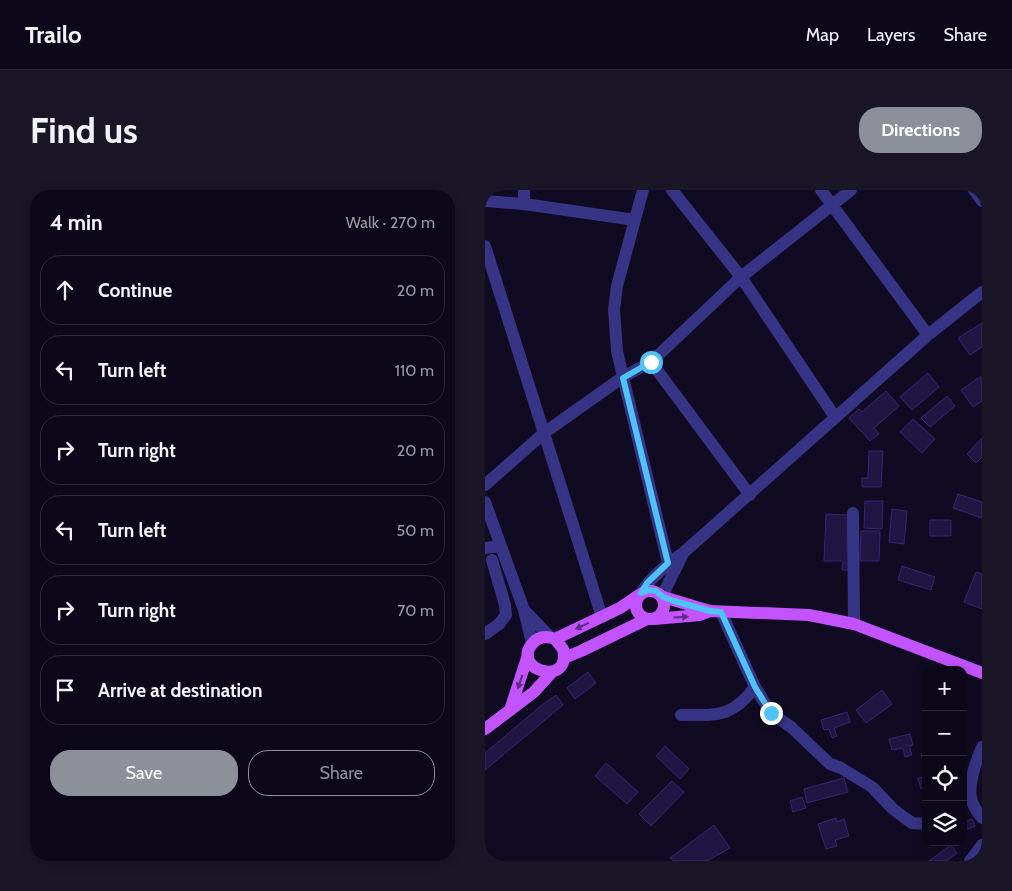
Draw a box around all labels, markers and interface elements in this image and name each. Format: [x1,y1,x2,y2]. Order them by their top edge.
text: Trailo [25,20,82,49]
text: Map [806,24,839,46]
text: Layers [867,24,916,46]
text: Share [944,24,987,46]
button: Directions [859,107,982,153]
text: Find us [30,109,138,152]
text: 4 min [50,210,103,235]
text: Walk · 270 m [346,213,435,232]
icon: ahead [51,276,79,304]
text: Continue [98,279,172,302]
text: 20 m [397,281,434,300]
route start [640,351,663,374]
icon: left [51,356,79,384]
text: Turn left [98,359,166,382]
text: 110 m [395,361,434,380]
icon: right [51,436,79,464]
text: Turn right [98,439,176,462]
text: 20 m [397,441,434,460]
icon: left [51,516,79,544]
text: Turn left [98,519,166,542]
text: 50 m [397,521,434,540]
icon: right [51,596,79,624]
text: Turn right [98,599,176,622]
text: 70 m [397,601,434,620]
one-way arrow [674,613,690,621]
one-way arrow [575,622,589,630]
map controls [922,666,967,846]
button: + [922,666,967,711]
one-way arrow [516,674,523,689]
icon: arrive [51,676,79,704]
text: Arrive at destination [98,679,262,702]
route end [760,702,783,725]
button: − [922,711,967,756]
button: Save [50,750,238,796]
button: Share [248,750,435,796]
button: locate [922,756,967,801]
button: layers [922,801,967,846]

